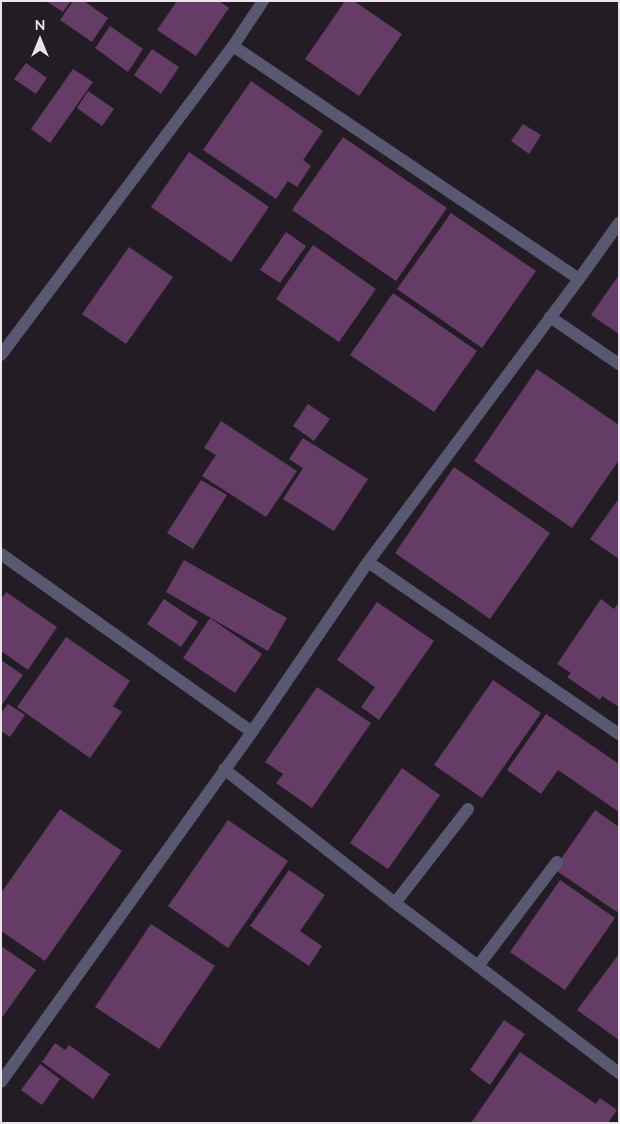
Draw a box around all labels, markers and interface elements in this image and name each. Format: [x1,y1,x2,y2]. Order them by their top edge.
north arrow [15,15,65,65]
text: N [35,16,45,34]

